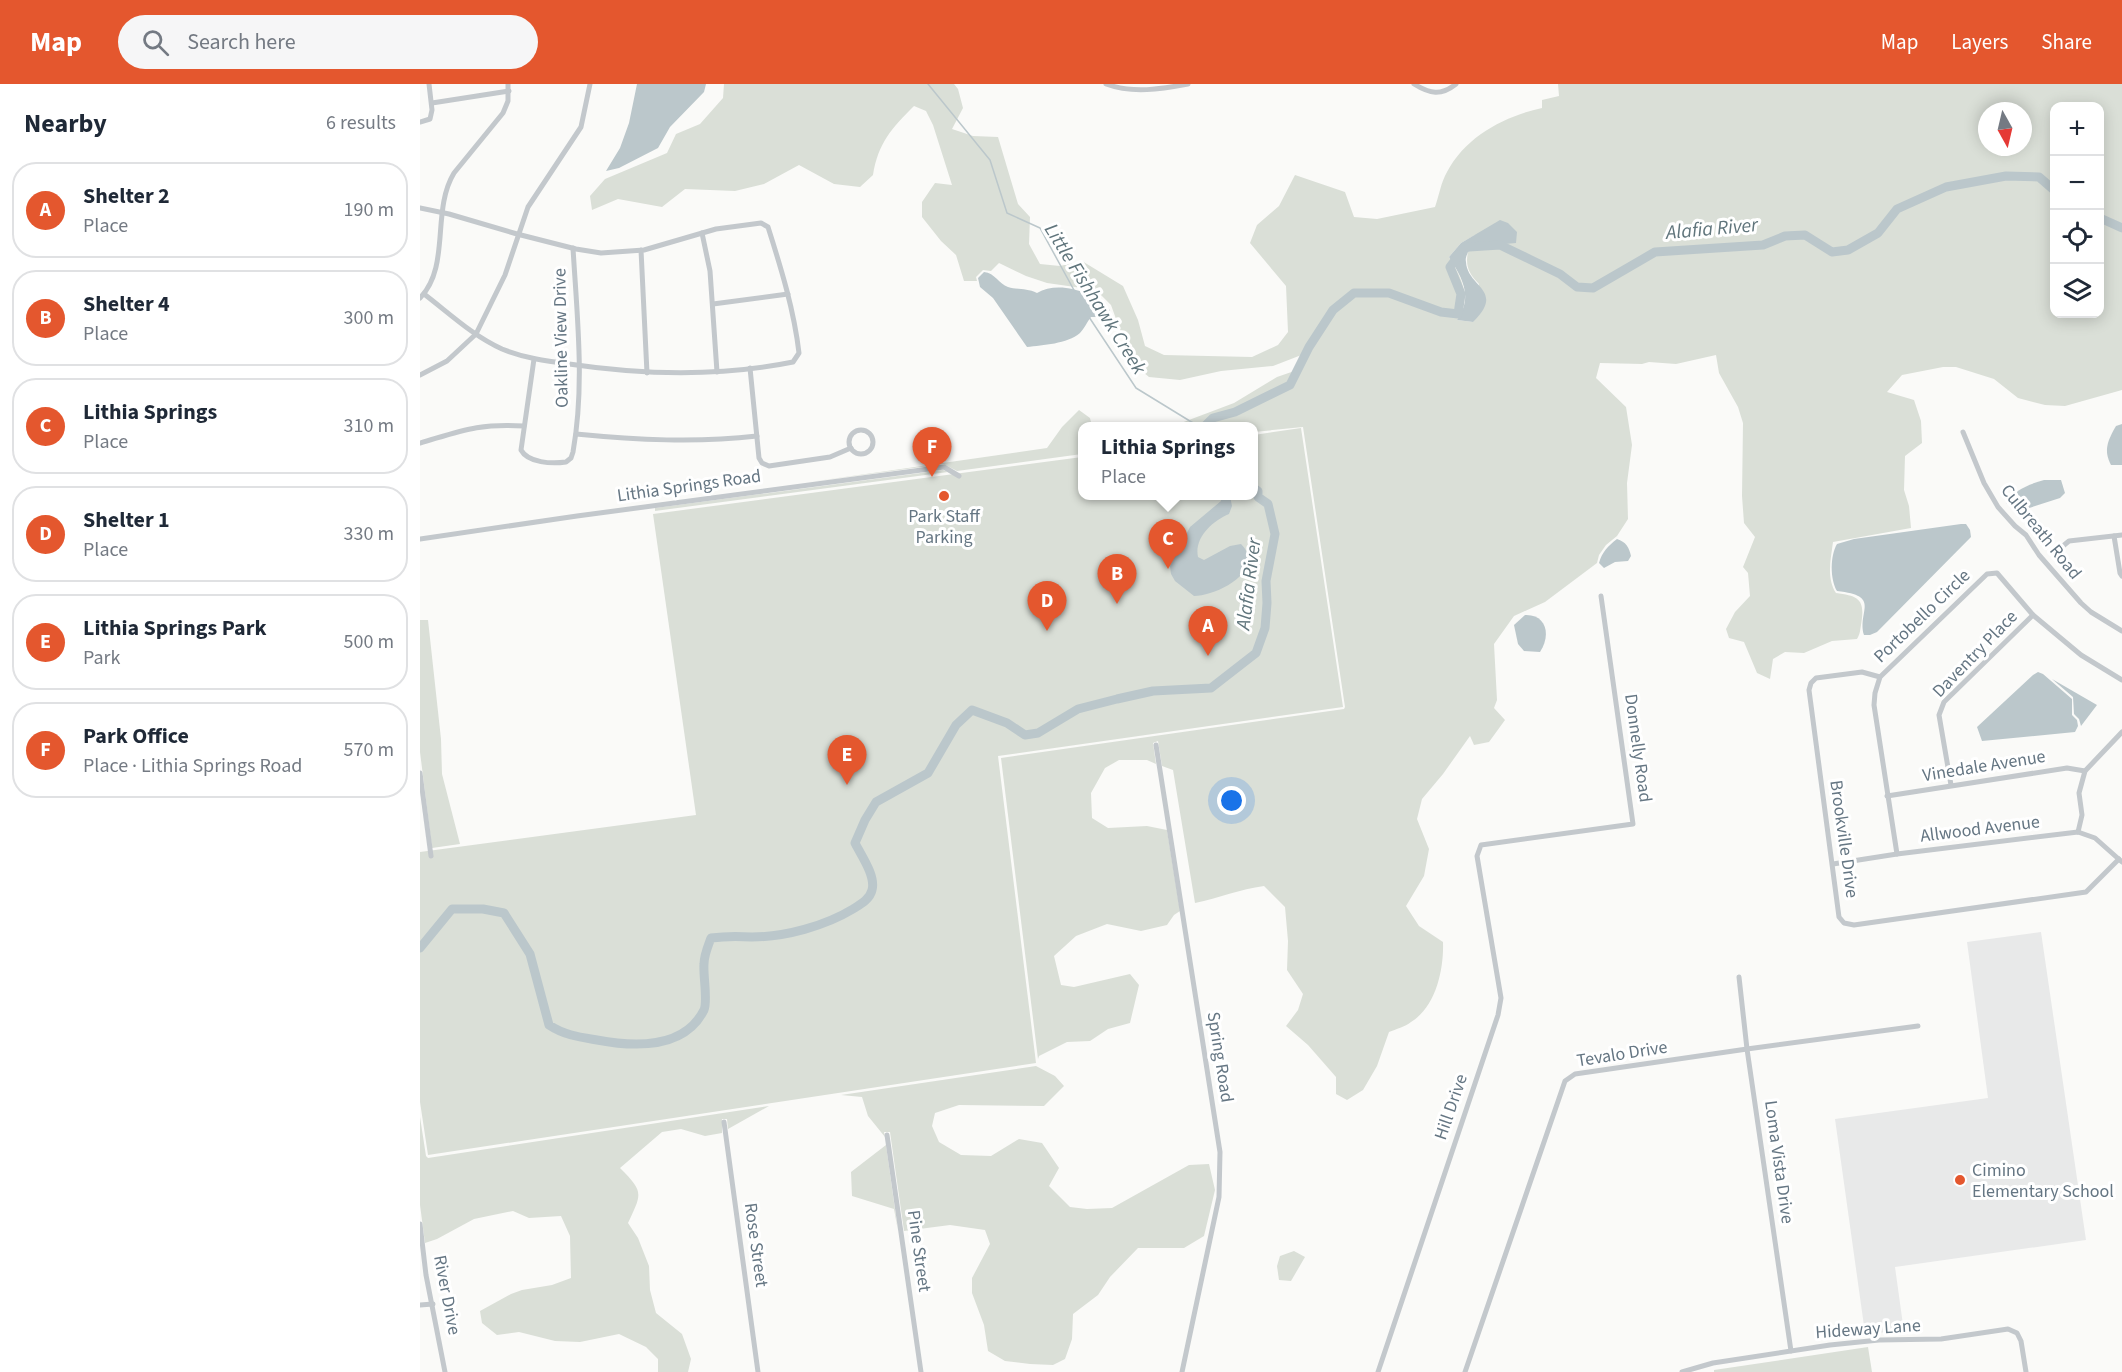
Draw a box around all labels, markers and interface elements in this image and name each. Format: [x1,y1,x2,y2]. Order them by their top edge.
search box [118,15,538,69]
text: Map [30,22,82,62]
icon: search [139,26,172,59]
text: Search here [187,26,296,58]
text: Map [1881,27,1918,57]
text: Layers [1951,27,2008,57]
text: Share [2041,27,2092,57]
north arrow [1978,102,2032,156]
map controls [2050,102,2104,318]
button: + [2050,102,2104,156]
text: Nearby [24,105,107,142]
text: 6 results [326,109,396,137]
button: − [2050,156,2104,210]
text: Shelter 2 [83,180,170,212]
text: A [40,196,51,224]
text: 190 m [344,196,394,224]
button: locate [2050,210,2104,264]
water label: Alafia River [1663,211,1760,247]
text: Place [83,212,128,240]
water label: Little Fishhawk Creek [1037,218,1153,380]
button: layers [2050,264,2104,318]
street label: Oakline View Drive [547,268,575,408]
text: Shelter 4 [83,288,170,320]
text: B [39,304,52,332]
text: 300 m [344,304,394,332]
text: Place [83,320,128,348]
text: Lithia Springs [83,396,217,428]
text: C [40,412,51,440]
text: 310 m [344,412,394,440]
popup [1078,422,1258,500]
text: Place [83,428,128,456]
pin: F [912,428,952,477]
text: Lithia Springs [1101,431,1235,463]
text: Place [1101,463,1146,491]
street label: Lithia Springs Road [615,464,763,508]
street label: Culbreath Road [1995,479,2087,585]
marker: Park Staff Parking [937,489,951,503]
text: Shelter 1 [83,504,170,536]
place label: Park Staff Parking [908,504,980,550]
text: D [39,520,52,548]
text: 330 m [344,520,394,548]
pin: C [1148,520,1188,569]
water label: Alafia River [1229,535,1269,633]
text: Place [83,536,128,564]
pin: B [1098,554,1136,604]
street label: Portobello Circle [1868,563,1976,669]
pin: D [1028,582,1066,631]
street label: Daventry Place [1927,605,2023,703]
pin: A [1188,606,1228,656]
text: Lithia Springs Park [83,612,266,644]
text: E [40,628,51,656]
text: 500 m [344,628,394,656]
text: Park [83,644,120,672]
street label: Donnelly Road [1618,692,1658,804]
text: Park Office [83,720,189,752]
text: F [40,736,51,764]
text: 570 m [344,736,394,764]
pin: E [828,736,866,785]
street label: Vinedale Avenue [1921,744,2047,788]
text: Place · Lithia Springs Road [83,752,302,780]
street label: Brookville Drive [1823,779,1865,900]
your location [1217,786,1246,815]
street label: Allwood Avenue [1919,809,2041,849]
street label: Spring Road [1201,1010,1239,1104]
street label: Tevalo Drive [1575,1034,1669,1074]
street label: Hill Drive [1428,1071,1474,1143]
street label: Loma Vista Drive [1758,1099,1800,1225]
place label: Cimino Elementary School [1972,1158,2114,1204]
marker: Cimino Elementary School [1953,1173,1967,1187]
street label: Rose Street [738,1201,774,1289]
street label: Pine Street [901,1209,937,1293]
street label: River Drive [427,1253,467,1337]
street label: Hideway Lane [1814,1313,1922,1345]

